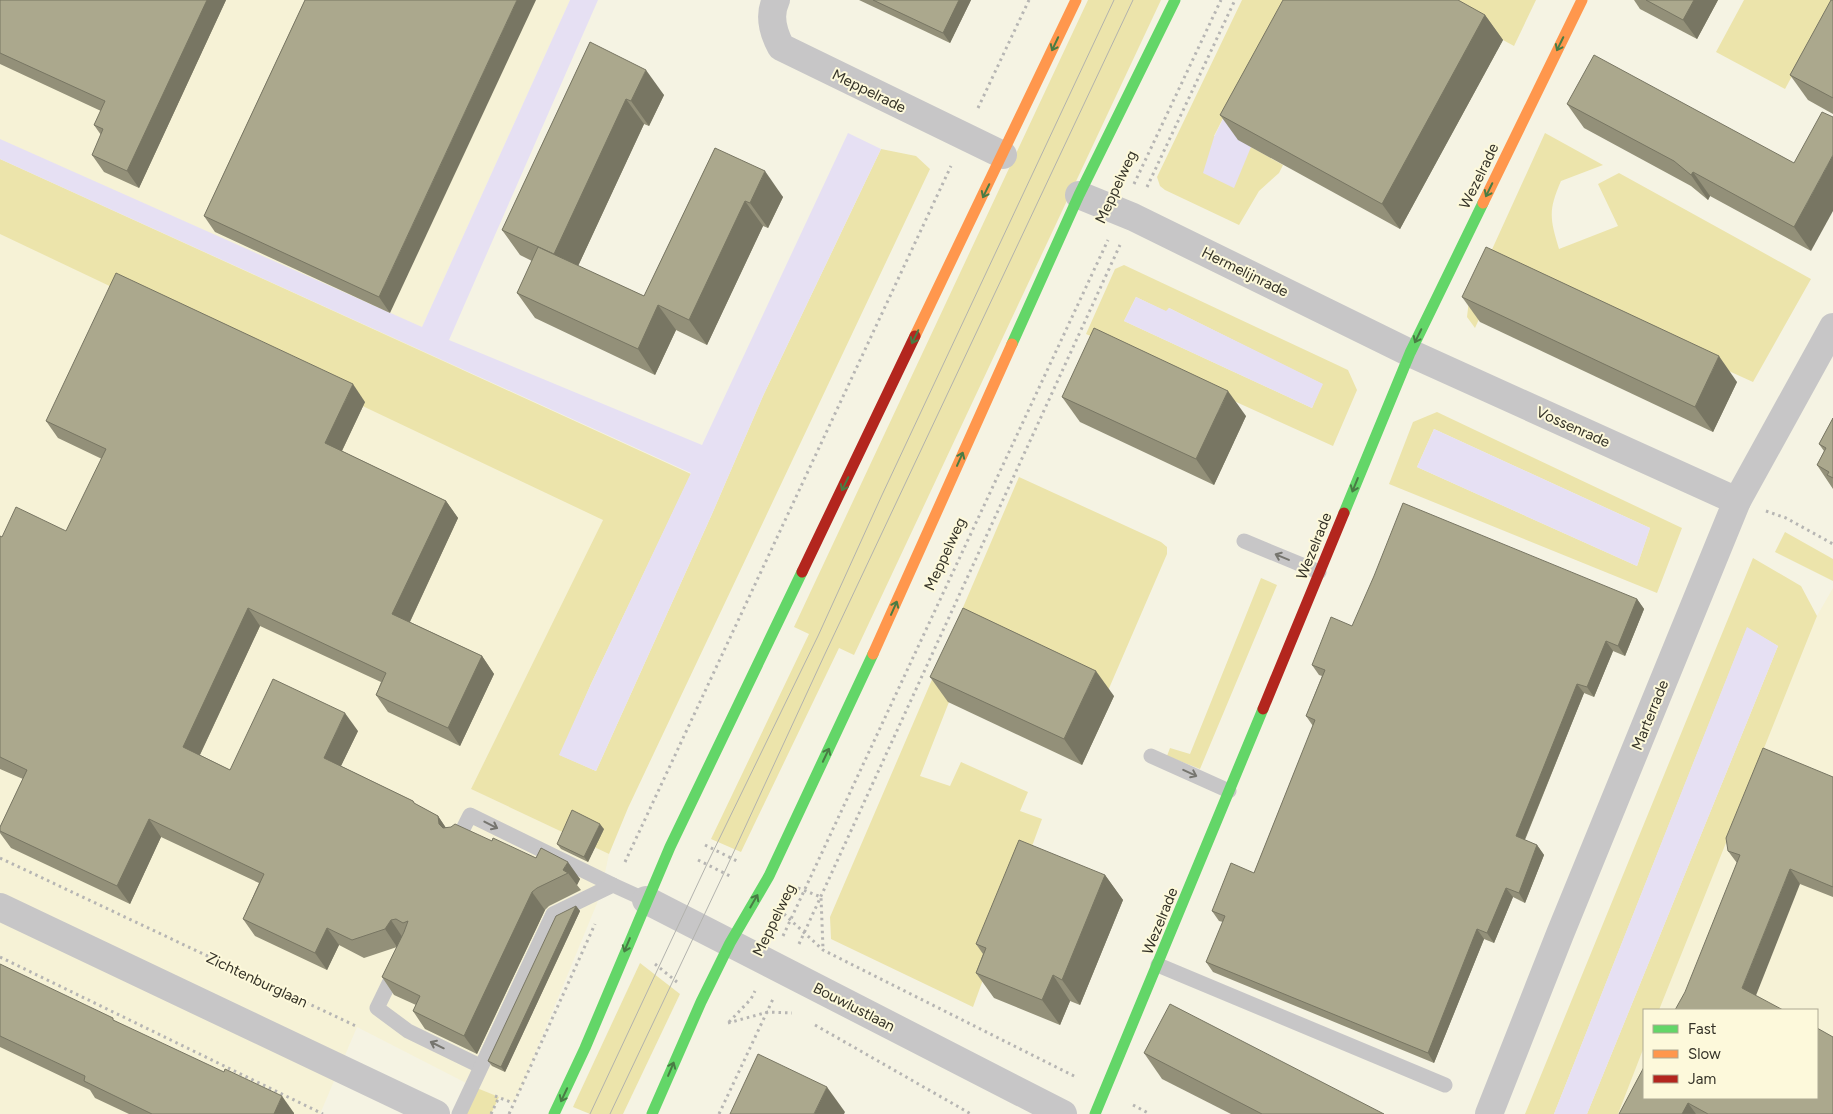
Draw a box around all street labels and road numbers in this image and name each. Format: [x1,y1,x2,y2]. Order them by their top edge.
street label: Meppelrade [829,65,909,117]
street label: Wezelrade [1455,140,1503,212]
street label: Meppelweg [1091,148,1141,226]
street label: Hermelijnrade [1199,243,1291,301]
street label: Vossenrade [1533,403,1613,451]
street label: Wezelrade [1292,510,1336,582]
street label: Meppelweg [920,515,970,593]
street label: Marterrade [1628,677,1672,753]
street label: Meppelweg [749,881,799,959]
street label: Wezelrade [1138,885,1182,957]
street label: Zichtenburglaan [203,949,311,1011]
street label: Bouwlustlaan [810,979,898,1035]

